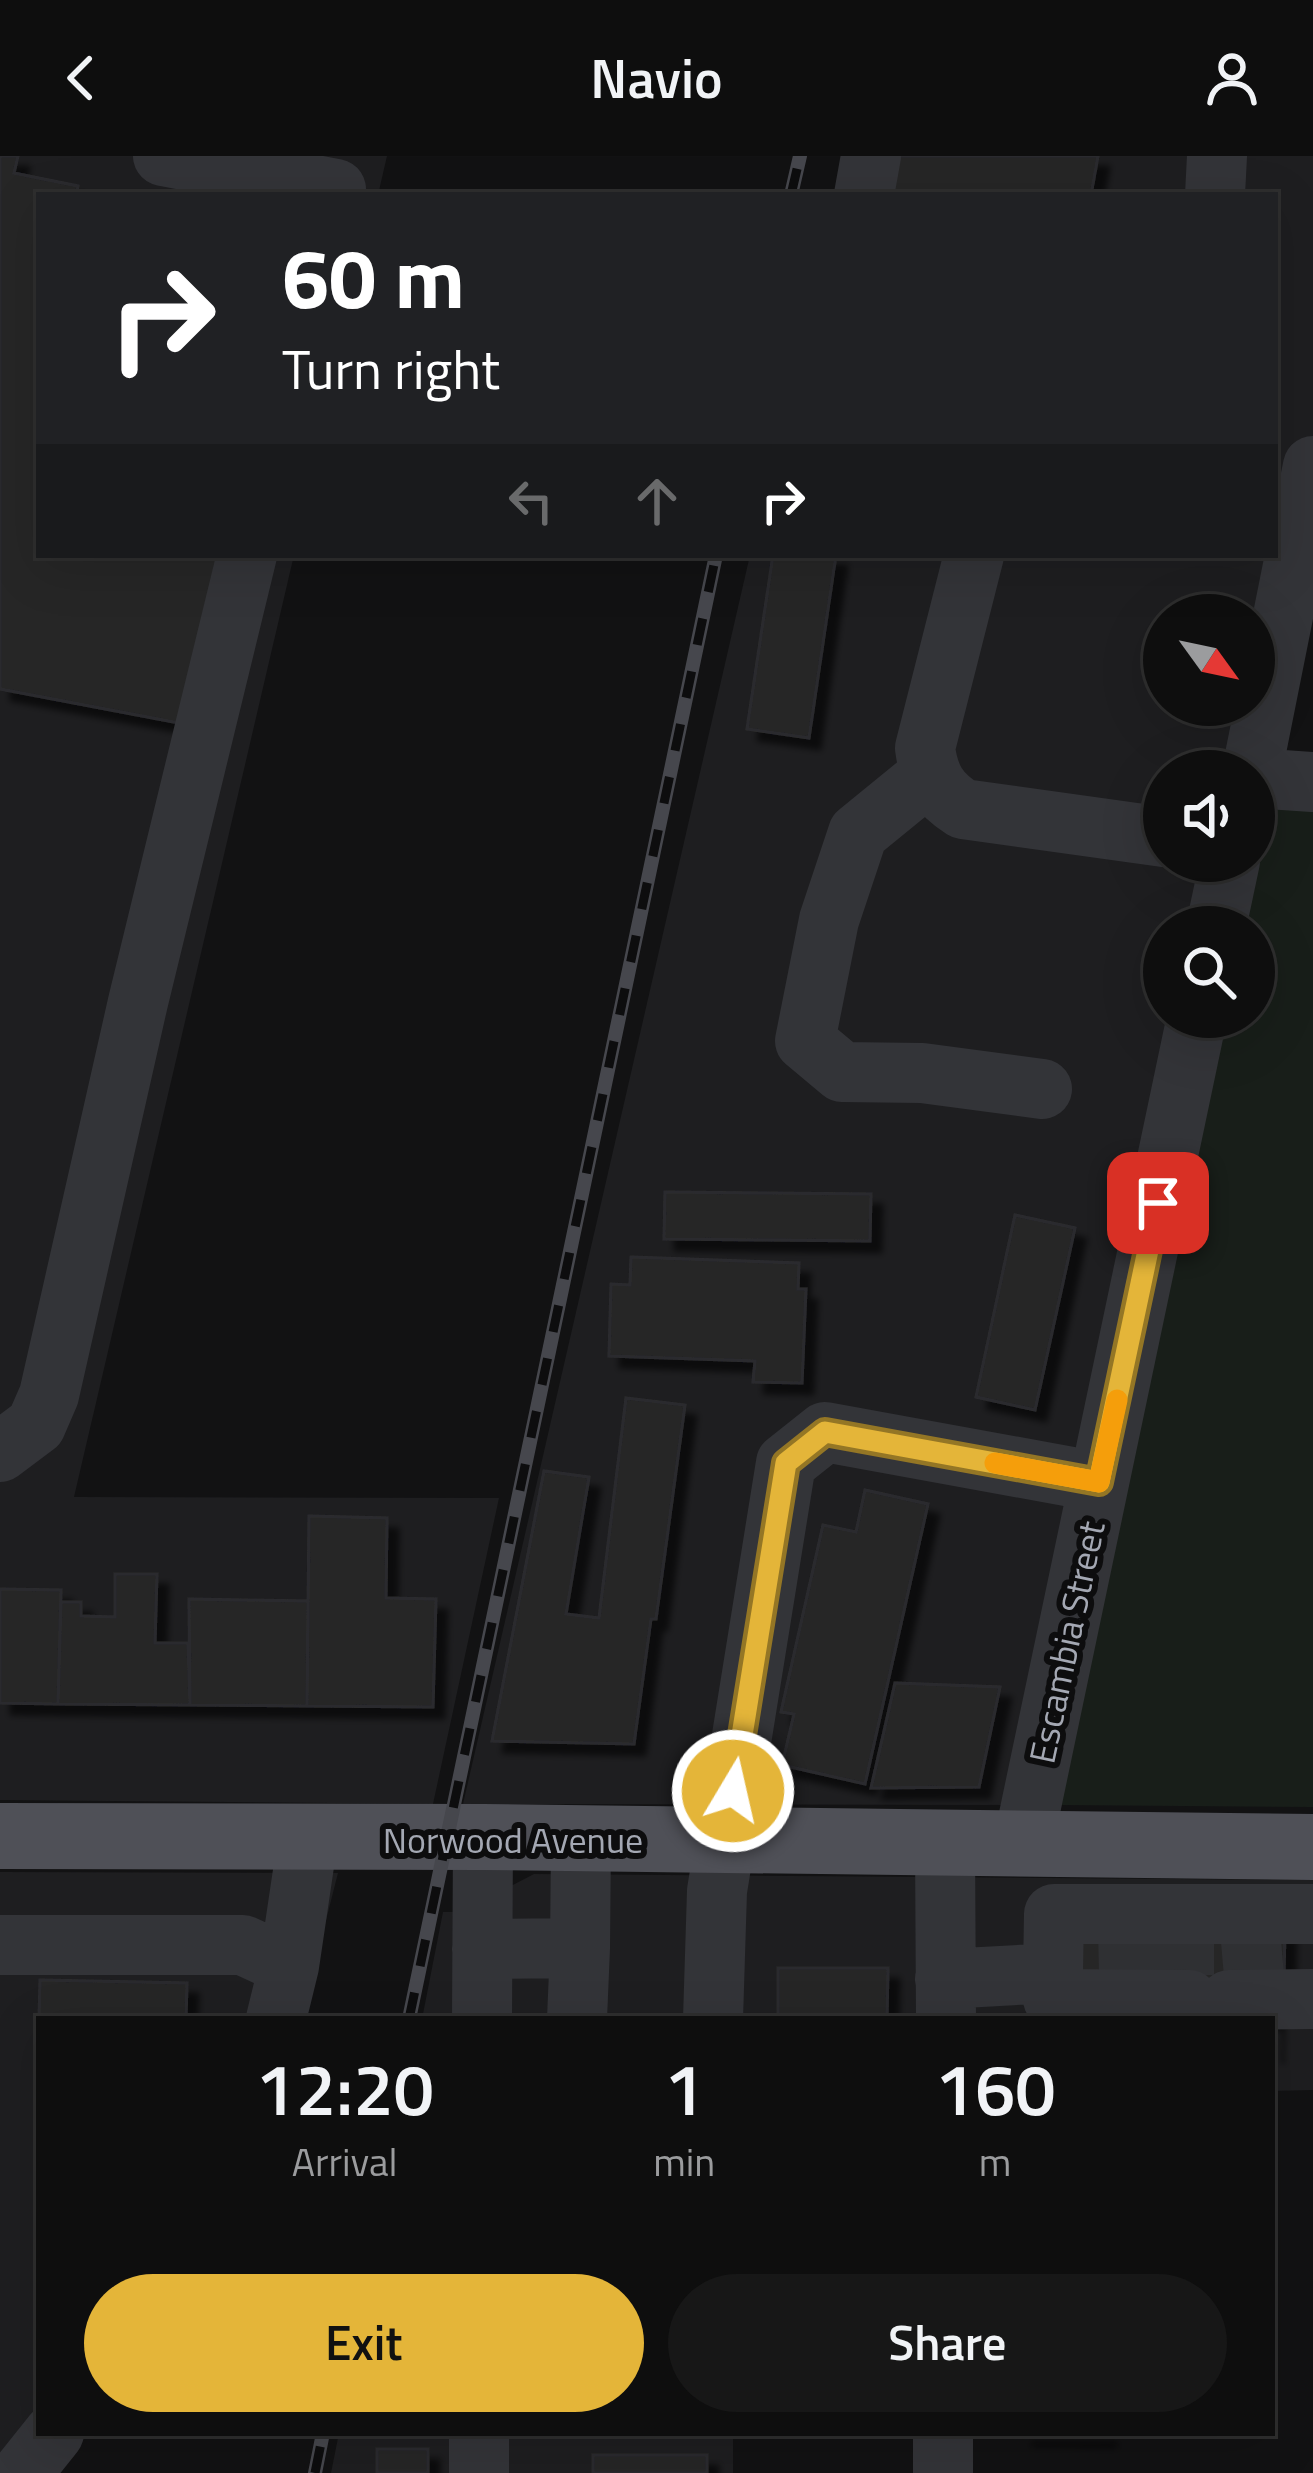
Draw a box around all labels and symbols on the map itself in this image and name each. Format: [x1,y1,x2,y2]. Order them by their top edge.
north arrow [1143,594,1275,726]
pin [1107,1152,1209,1254]
street label: Escambia Street [1014,1516,1119,1768]
position arrow [670,1728,796,1854]
street label: Norwood Avenue [383,1812,643,1867]

